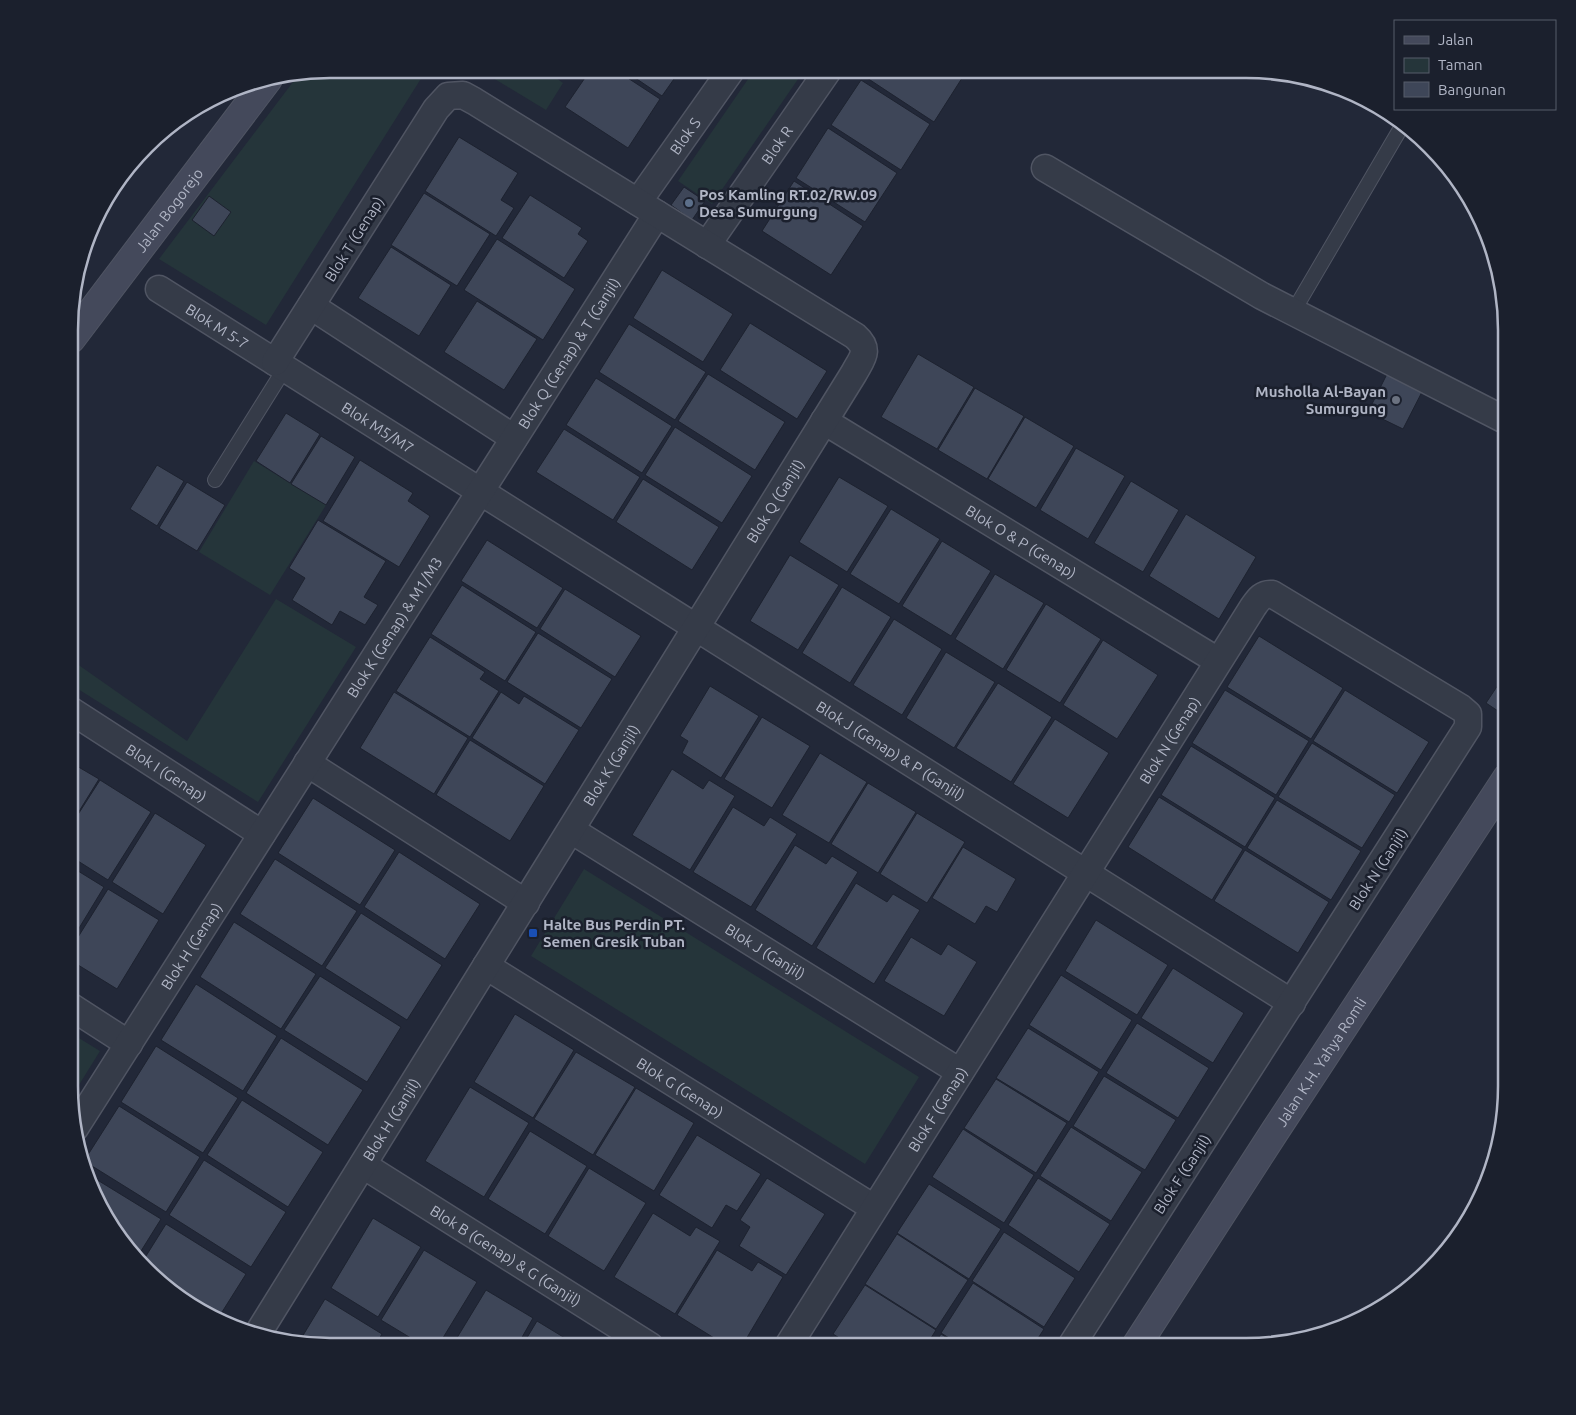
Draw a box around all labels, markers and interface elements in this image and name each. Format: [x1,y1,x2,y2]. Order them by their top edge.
legend [1394,20,1556,110]
text: Jalan [1438,31,1473,48]
text: Taman [1438,56,1483,73]
text: Bangunan [1438,81,1506,98]
street label: Blok S [666,114,704,158]
street label: Blok R [757,122,796,167]
street label: Jalan Bogorejo [132,165,206,255]
place label: Pos Kamling RT.02/RW.09 Desa Sumurgung [699,186,877,220]
street label: Blok T (Genap) [321,193,387,285]
marker: Pos Kamling RT.02/RW.09 Desa Sumurgung [683,197,695,209]
street label: Blok Q (Genap) & T (Ganjil) [514,274,623,431]
street label: Blok M 5-7 [183,300,252,352]
place label: Musholla Al-Bayan Sumurgung [1255,383,1386,417]
marker: Musholla Al-Bayan Sumurgung [1390,394,1402,406]
street label: Blok M5/M7 [339,398,417,456]
street label: Blok Q (Ganjil) [743,456,807,545]
street label: Blok O & P (Genap) [963,501,1080,581]
street label: Blok K (Genap) & M1/M3 [343,553,445,700]
street label: Blok N (Genap) [1136,693,1203,787]
street label: Blok J (Genap) & P (Ganjil) [813,697,968,803]
street label: Blok K (Ganjil) [579,721,642,809]
street label: Blok I (Genap) [123,740,210,805]
street label: Blok N (Ganjil) [1345,825,1411,913]
street label: Blok H (Genap) [157,899,225,992]
place label: Halte Bus Perdin PT. Semen Gresik Tuban [543,916,685,950]
street label: Blok J (Ganjil) [722,920,808,982]
marker: Halte Bus Perdin PT. Semen Gresik Tuban [527,927,539,939]
street label: Jalan K.H. Yahya Romli [1272,994,1369,1129]
street label: Blok G (Genap) [634,1054,727,1121]
street label: Blok F (Genap) [904,1064,970,1155]
street label: Blok H (Ganjil) [359,1075,423,1164]
street label: Blok F (Ganjil) [1150,1131,1214,1217]
street label: Blok B (Genap) & G (Ganjil) [427,1201,585,1309]

